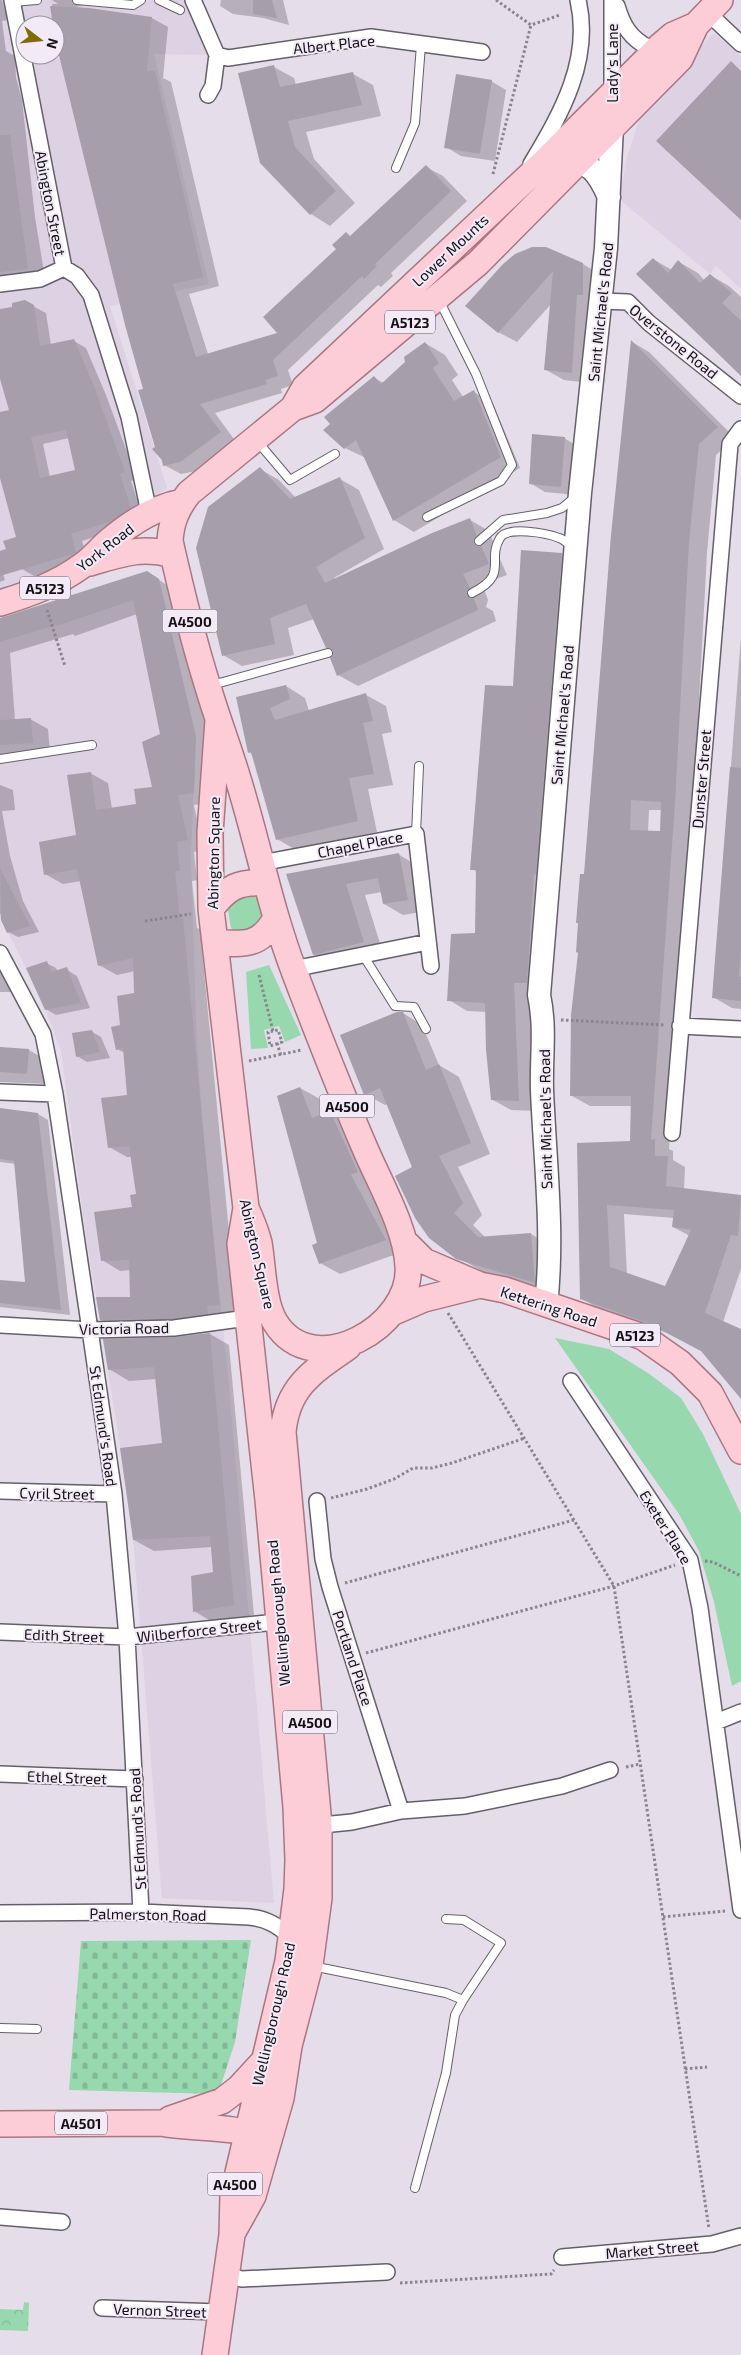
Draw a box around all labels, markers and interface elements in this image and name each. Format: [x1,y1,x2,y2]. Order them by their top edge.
north arrow [15,15,65,65]
street label: Lady's Lane [603,23,621,103]
street label: Albert Place [292,31,376,57]
text: N [43,37,63,51]
street label: Abington Street [32,149,70,257]
street label: Lower Mounts [408,210,492,290]
street label: Saint Michael's Road [584,241,616,383]
street label: Overstone Road [626,300,722,382]
road number: A5123 [385,311,435,334]
street label: York Road [73,519,137,575]
road number: A5123 [20,576,70,600]
road number: A4500 [162,610,218,632]
street label: Saint Michael's Road [547,644,577,786]
street label: Dunster Street [688,728,714,829]
street label: Abington Square [203,797,223,909]
street label: Chapel Place [316,827,404,861]
street label: Saint Michael's Road [535,1049,555,1189]
road number: A4500 [320,1094,374,1118]
street label: Abington Square [237,1197,279,1311]
street label: Kettering Road [498,1282,600,1330]
street label: Victoria Road [79,1318,169,1338]
road number: A5123 [610,1324,660,1346]
street label: St Edmund's Road [87,1364,121,1488]
street label: Cyril Street [19,1483,95,1503]
street label: Exeter Place [636,1487,696,1567]
street label: Wellingborough Road [263,1539,293,1687]
street label: Portland Place [329,1608,377,1708]
street label: Wilberforce Street [136,1614,262,1645]
street label: Edith Street [24,1625,105,1645]
road number: A4500 [282,1710,338,1734]
street label: Ethel Street [27,1767,108,1787]
street label: St Edmund's Road [125,1768,149,1890]
street label: Palmerston Road [89,1904,207,1924]
street label: Wellingborough Road [248,1941,298,2087]
road number: A4501 [55,2112,107,2134]
road number: A4500 [208,2172,262,2196]
street label: Market Street [605,2236,700,2262]
street label: Vernon Street [113,2299,207,2321]

